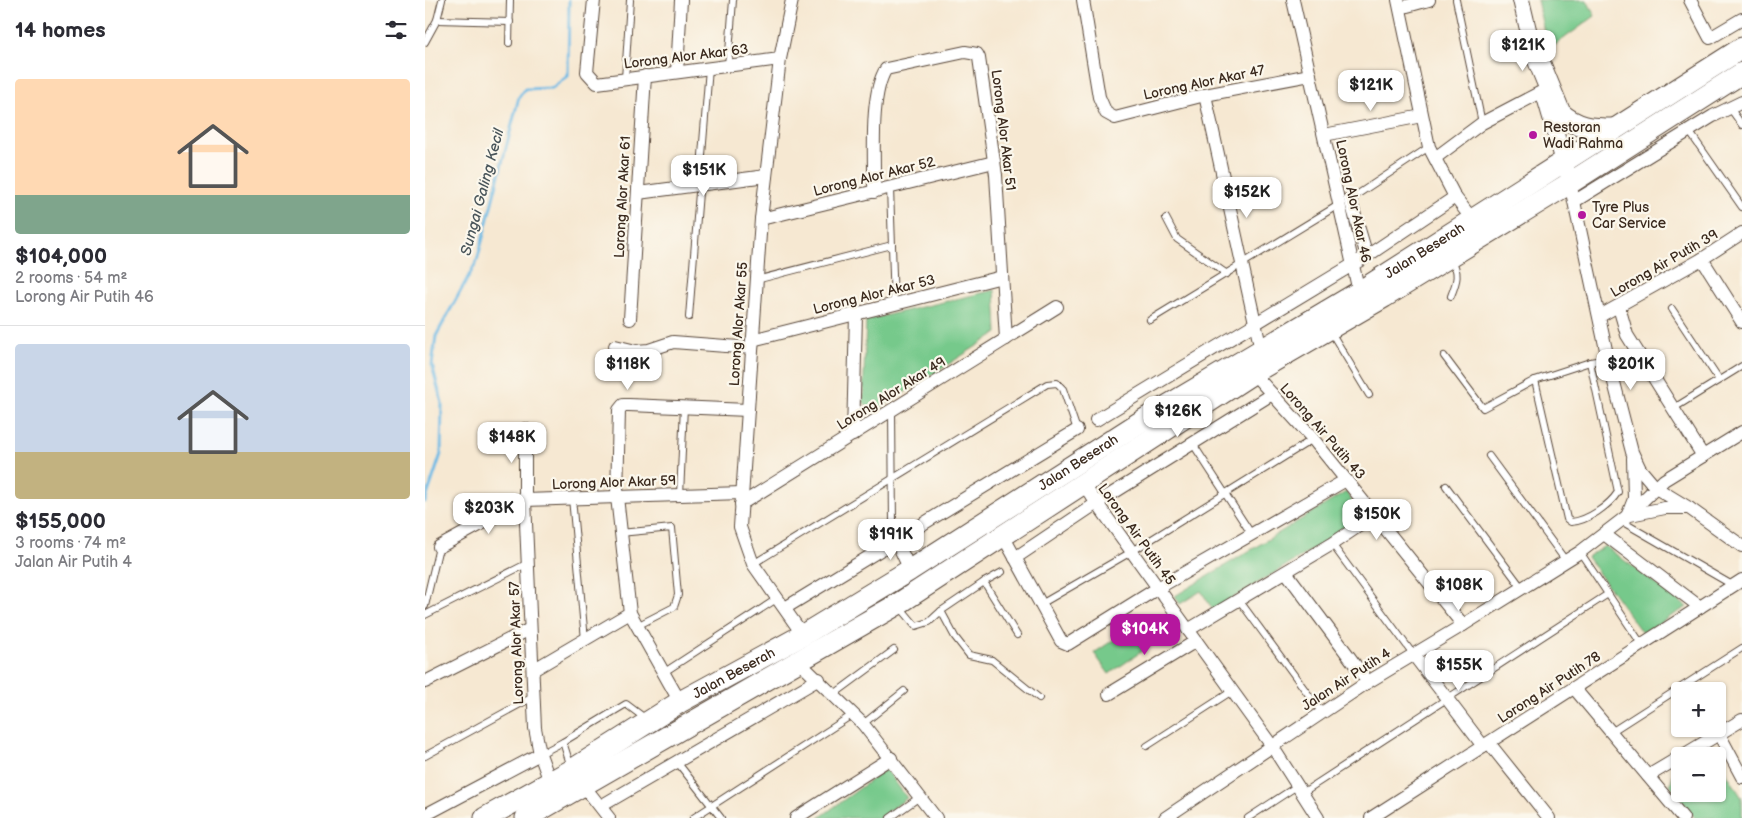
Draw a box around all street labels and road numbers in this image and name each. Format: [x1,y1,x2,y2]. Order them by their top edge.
street label: Lorong Alor Akar 63 [623,40,749,73]
street label: Lorong Alor Akar 47 [1142,61,1267,104]
street label: Lorong Alor Akar 51 [988,69,1019,192]
street label: Lorong Alor Akar 61 [611,135,634,259]
street label: Lorong Alor Akar 46 [1332,138,1375,265]
street label: Lorong Alor Akar 52 [812,153,937,200]
street label: Jalan Beserah [1382,219,1468,282]
street label: Lorong Air Putih 39 [1608,226,1721,301]
street label: Lorong Alor Akar 55 [726,261,751,387]
street label: Lorong Alor Akar 53 [811,271,937,318]
street label: Lorong Alor Akar 49 [834,353,949,434]
street label: Lorong Air Putih 43 [1276,380,1369,483]
street label: Jalan Beserah [1035,430,1122,494]
street label: Lorong Alor Akar 59 [552,472,677,493]
street label: Lorong Air Putih 45 [1094,480,1179,588]
street label: Lorong Alor Akar 57 [506,581,527,705]
street label: Jalan Beserah [690,644,778,703]
street label: Jalan Air Putih 4 [1299,644,1394,714]
street label: Lorong Air Putih 78 [1495,648,1604,727]

